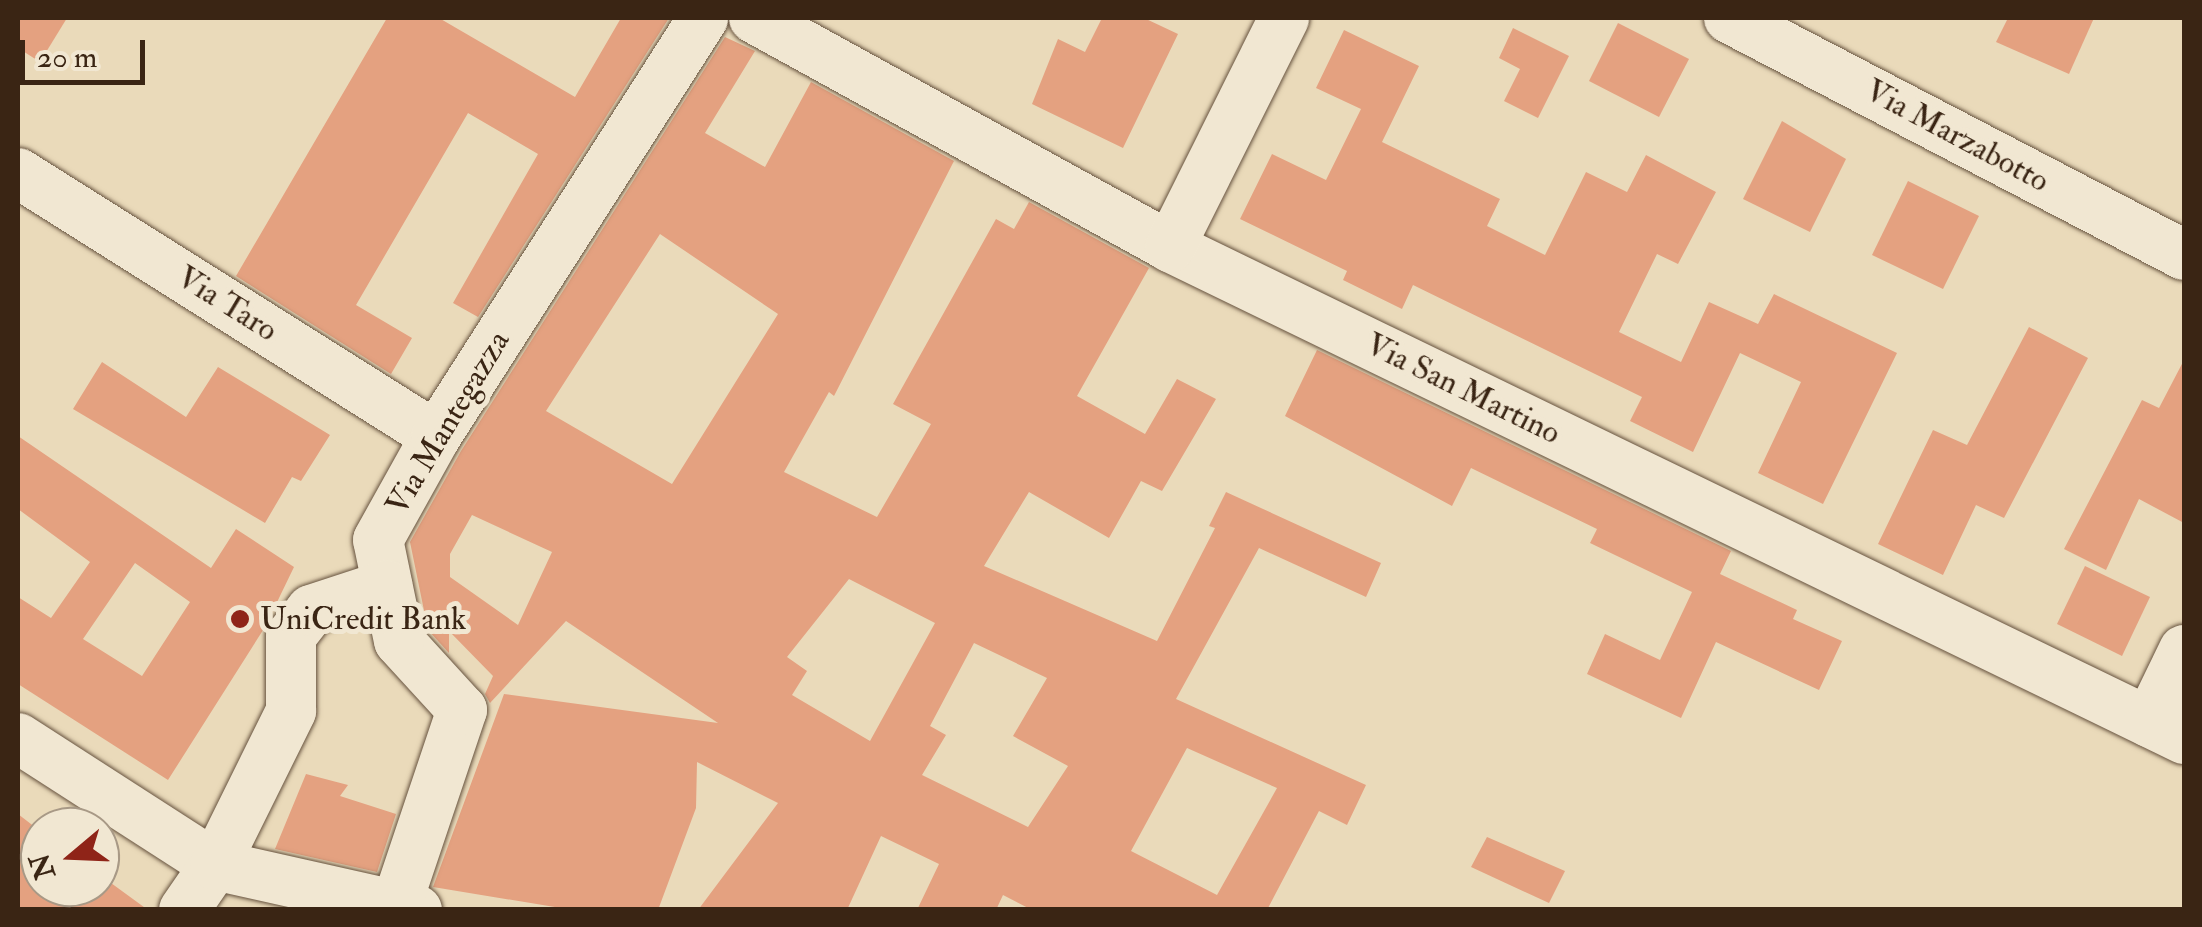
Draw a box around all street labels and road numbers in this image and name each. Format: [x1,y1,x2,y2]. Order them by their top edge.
street label: Via Marzabotto [1859,71,2055,201]
street label: Via Taro [170,258,284,350]
street label: Via Mantegazza [378,324,518,522]
street label: Via San Martino [1359,325,1567,453]

